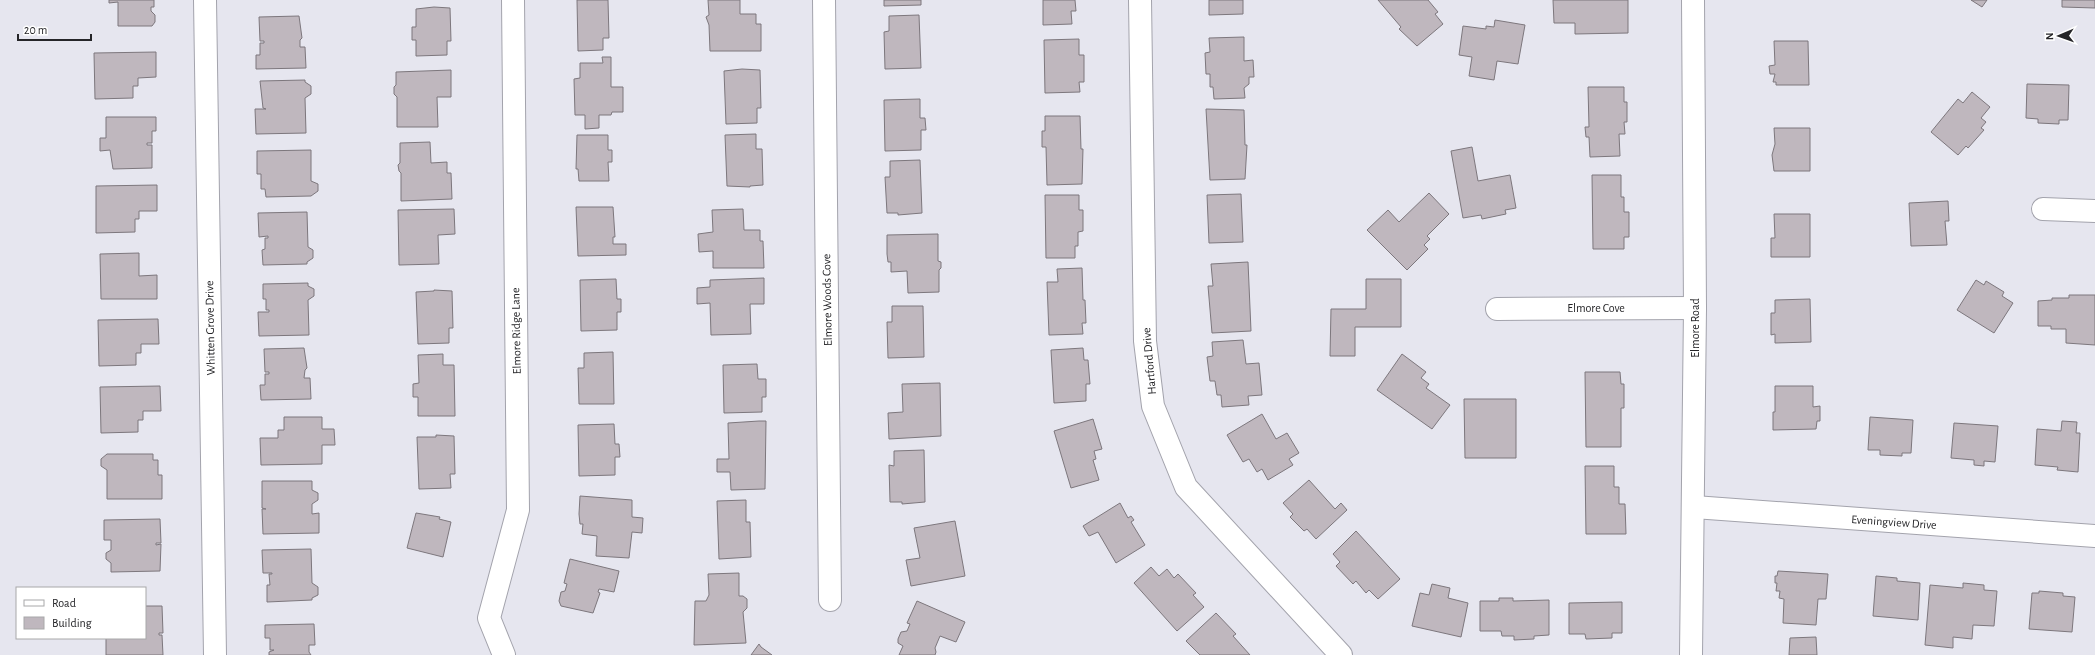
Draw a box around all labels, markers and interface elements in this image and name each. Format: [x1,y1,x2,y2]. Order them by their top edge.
scale bar [18,16,91,42]
north arrow [2039,16,2079,56]
text: 20 m [24,24,47,36]
text: N [2044,32,2055,40]
street label: Elmore Woods Cove [820,254,834,346]
street label: Whitten Grove Drive [203,280,217,376]
street label: Elmore Ridge Lane [509,288,523,374]
street label: Elmore Road [1689,298,1701,358]
street label: Elmore Cove [1567,302,1625,314]
street label: Hartford Drive [1140,327,1158,395]
street label: Eveningview Drive [1851,513,1937,531]
legend [16,587,146,639]
text: Road [52,597,76,609]
text: Building [52,617,92,629]

